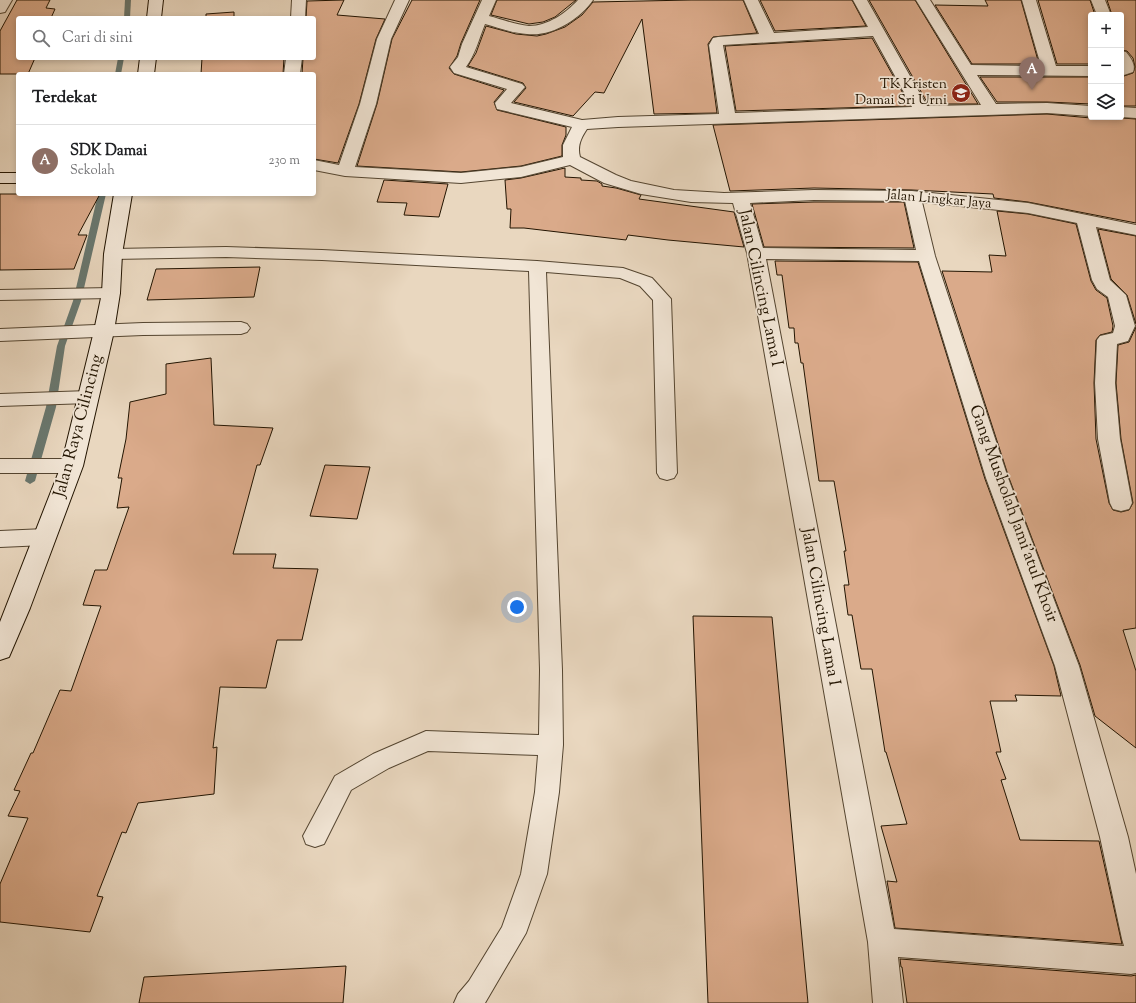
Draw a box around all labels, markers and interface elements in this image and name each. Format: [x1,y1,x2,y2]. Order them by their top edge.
map controls [1088,12,1124,120]
button: + [1088,12,1124,48]
search box [16,16,316,60]
icon: search [30,27,52,49]
text: Cari di sini [62,28,133,49]
button: − [1088,48,1124,84]
pin: A [1019,57,1045,90]
place label: TK Kristen Damai Sri Urni [855,75,947,111]
school or university icon: TK Kristen Damai Sri Urni [950,82,972,104]
button: layers [1088,84,1124,120]
text: Terdekat [32,86,97,110]
text: SDK Damai [70,141,147,162]
text: A [40,152,50,170]
text: 230 m [268,152,300,170]
text: Sekolah [70,162,115,180]
street label: Jalan Lingkar Jaya [885,185,993,215]
street label: Jalan Cilincing Lama I [731,206,788,369]
street label: Jalan Raya Cilincing [48,352,110,501]
street label: Gang Musholah Jami'atul Khoir [962,402,1064,627]
street label: Jalan Cilincing Lama I [794,525,846,688]
your location [507,597,527,617]

